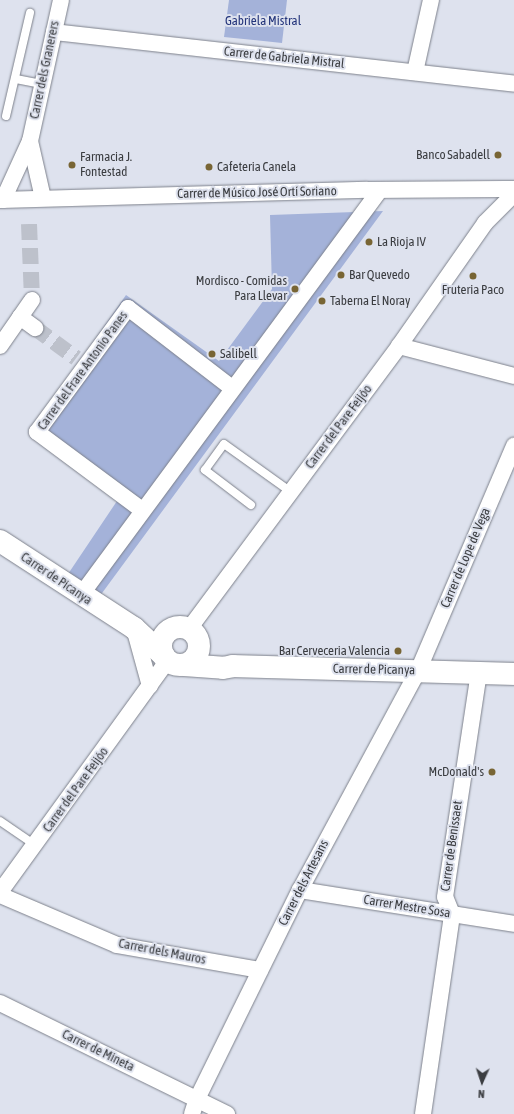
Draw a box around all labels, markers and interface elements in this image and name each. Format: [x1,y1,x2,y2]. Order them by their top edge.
park label: Gabriela Mistral [225,13,301,29]
street label: Carrer dels Granerers [27,20,63,120]
street label: Carrer de Gabriela Mistral [223,44,345,72]
place label: Banco Sabadell [416,147,490,163]
place label: Farmacia J. Fontestad [80,150,132,181]
marker: Banco Sabadell [493,150,503,160]
place label: Cafeteria Canela [217,159,296,175]
marker: Farmacia J. Fontestad [67,160,77,170]
marker: Cafeteria Canela [204,162,214,172]
street label: Carrer de Músico José Ortí Soriano [177,184,337,202]
place label: La Rioja IV [377,234,426,250]
marker: La Rioja IV [364,237,374,247]
place label: Bar Quevedo [349,267,410,283]
marker: Bar Quevedo [336,270,346,280]
marker: Fruteria Paco [468,271,478,281]
place label: Mordisco - Comidas Para Llevar [196,274,287,305]
place label: Fruteria Paco [442,282,504,298]
marker: Mordisco - Comidas Para Llevar [290,284,300,294]
place label: Taberna El Noray [330,293,410,309]
marker: Taberna El Noray [317,296,327,306]
street label: Carrer del Frare Antonio Panes [35,309,131,433]
place label: Salibell [220,346,257,362]
marker: Salibell [207,349,217,359]
street label: Carrer del Pare Feijóo [302,382,376,472]
street label: Carrer de Lope de Vega [438,506,494,610]
street label: Carrer de Picanya [17,549,95,609]
place label: Bar Cerveceria Valencia [279,643,390,659]
marker: Bar Cerveceria Valencia [393,646,403,656]
street label: Carrer de Picanya [333,661,415,679]
street label: Carrer del Pare Feijóo [40,745,112,835]
place label: McDonald's [429,764,484,780]
marker: McDonald's [487,767,497,777]
street label: Carrer de Benissaet [438,800,466,892]
street label: Carrer dels Artesans [276,838,332,928]
street label: Carrer Mestre Sosa [362,892,452,922]
street label: Carrer dels Mauros [117,936,207,968]
street label: Carrer de Mineta [59,1027,137,1075]
north arrow [462,1062,502,1102]
text: N [478,1088,485,1100]

